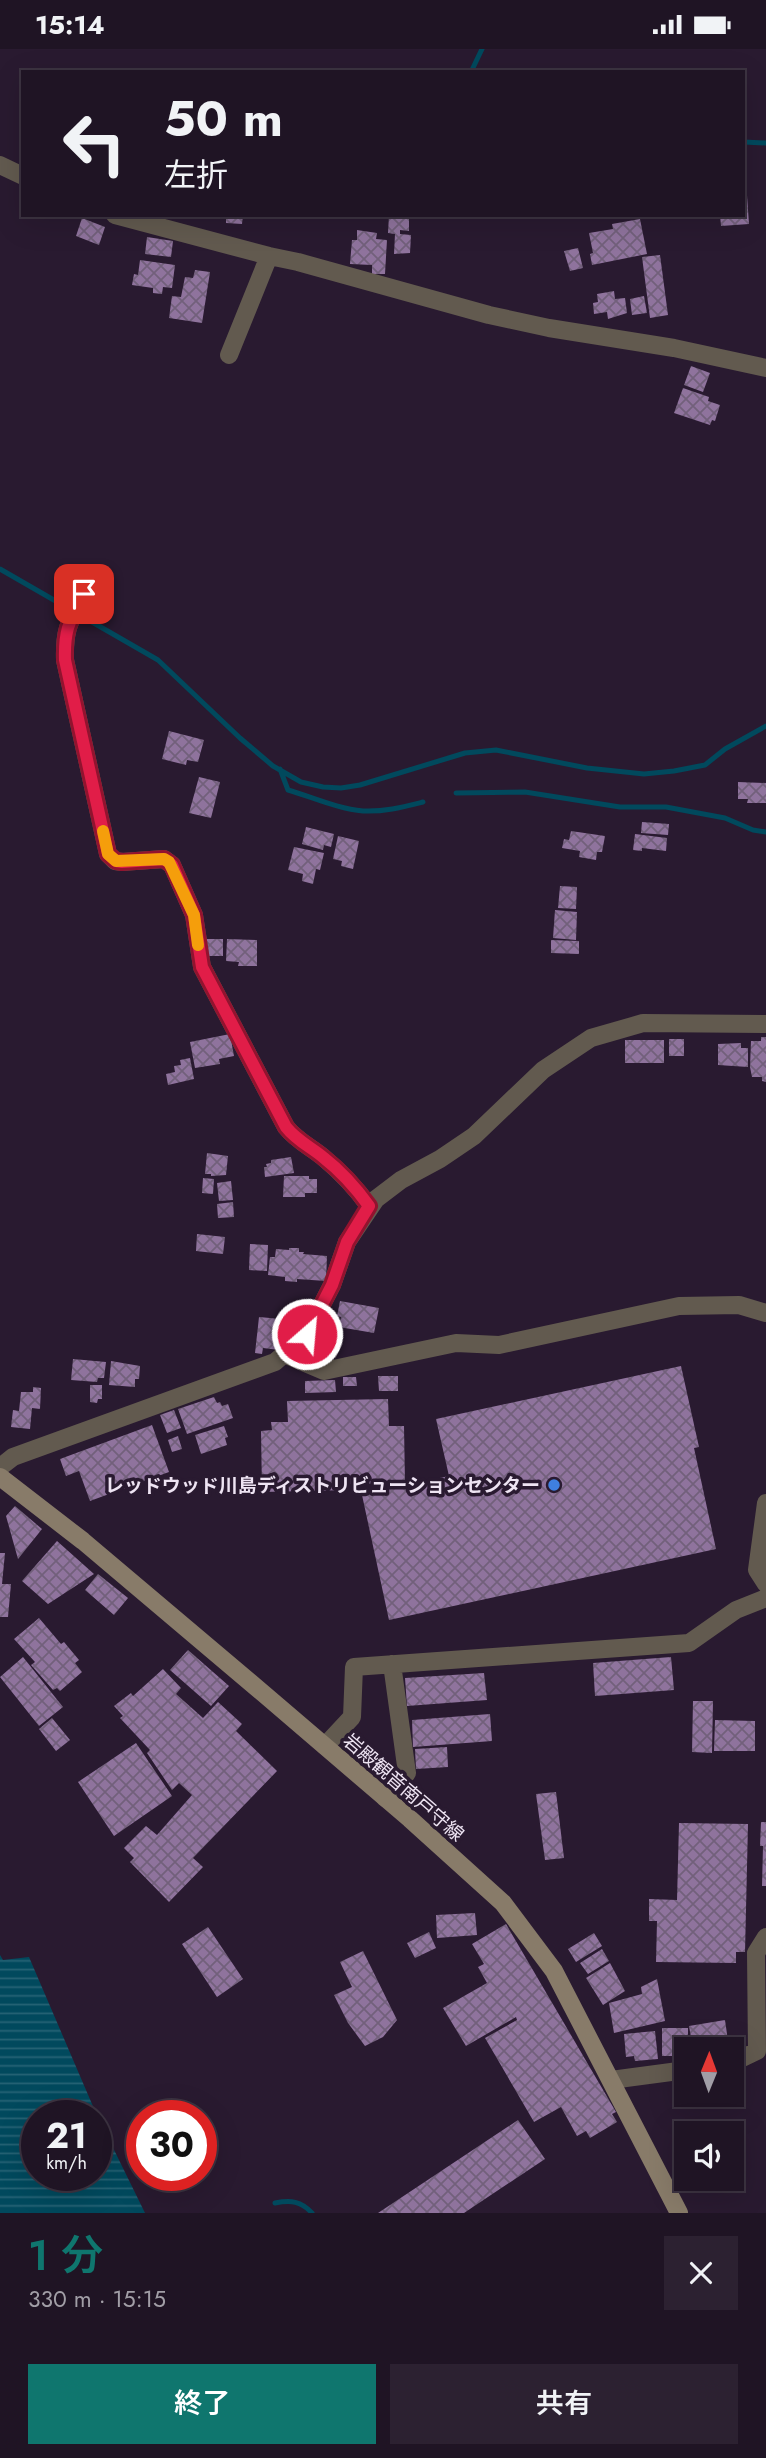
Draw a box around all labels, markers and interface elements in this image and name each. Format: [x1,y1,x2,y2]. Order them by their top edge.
text: 15:14 [35,6,105,44]
text: 50 m [164,84,283,154]
icon: left [49,98,140,189]
text: 左折 [164,152,228,198]
pin [54,564,114,624]
icon: arrive [65,575,103,613]
position arrow [270,1297,344,1371]
place label: レッドウッド川島ディストリビューションセンター [105,1472,540,1499]
marker: レッドウッド川島ディストリビューションセンター [546,1477,562,1493]
street label: 岩殿観音南戸守線 [337,1727,470,1847]
north arrow [674,2037,744,2107]
map controls [674,2037,744,2191]
speed limit sign: 30 [126,2100,217,2191]
text: 21 [46,2111,87,2161]
button: sound [674,2121,744,2191]
text: km/h [46,2150,87,2176]
text: 1 分 [28,2225,103,2286]
button: close [664,2236,738,2310]
text: 330 m · 15:15 [28,2282,166,2316]
button: 終了 [28,2364,376,2444]
button: 共有 [390,2364,738,2444]

